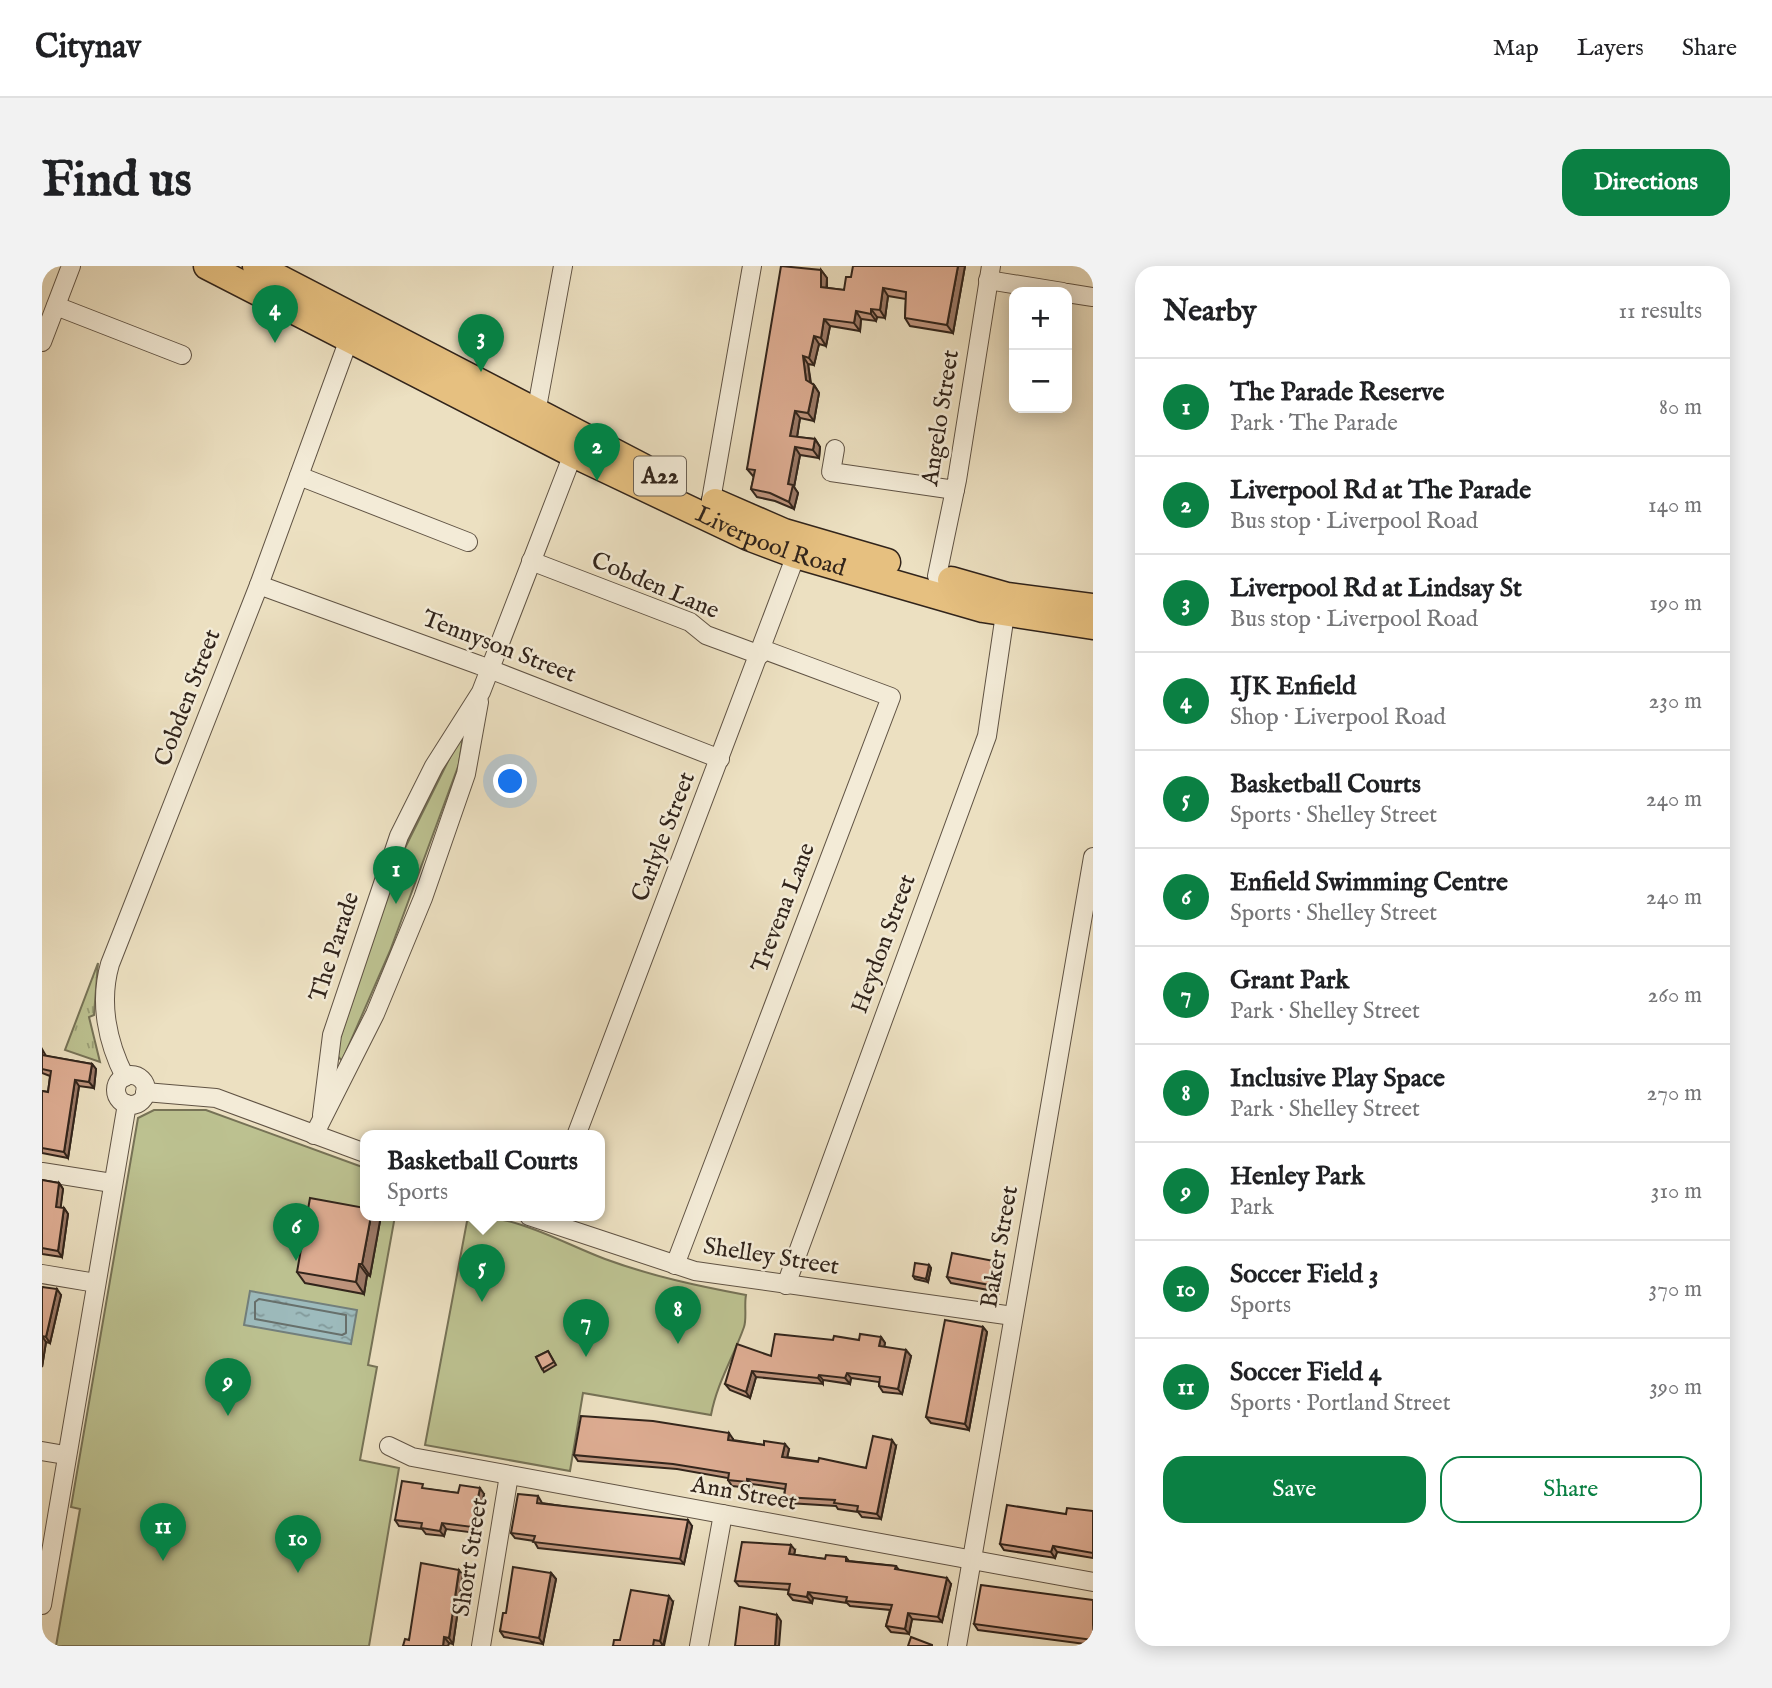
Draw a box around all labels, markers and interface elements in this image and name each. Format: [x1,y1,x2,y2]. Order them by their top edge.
text: Citynav [35,27,141,69]
text: Map [1493,33,1539,64]
text: Layers [1577,33,1644,64]
text: Share [1682,33,1737,64]
button: Directions [1562,149,1730,216]
text: Find us [42,151,192,213]
pin: 4 [252,285,298,343]
map controls [1009,287,1072,413]
button: + [1009,287,1072,350]
text: Nearby [1163,293,1256,331]
text: 11 results [1619,297,1702,326]
pin: 3 [458,314,504,372]
street label: Angelo Street [915,348,967,489]
button: − [1009,350,1072,413]
text: The Parade Reserve [1230,376,1444,409]
text: 1 [1182,393,1190,422]
text: 80 m [1659,393,1702,422]
text: Park · The Parade [1230,409,1398,438]
pin: 2 [574,423,620,481]
road number: A22 [634,456,686,496]
text: Liverpool Rd at The Parade [1230,474,1531,507]
text: 2 [1181,491,1191,520]
text: 140 m [1648,491,1702,520]
street label: Liverpool Road [690,499,849,584]
text: Bus stop · Liverpool Road [1230,507,1478,536]
street label: Cobden Lane [586,545,724,627]
text: Liverpool Rd at Lindsay St [1230,572,1522,605]
text: 3 [1182,589,1190,618]
text: 190 m [1649,589,1702,618]
street label: Tennyson Street [418,603,580,691]
text: Bus stop · Liverpool Road [1230,605,1478,634]
street label: Cobden Street [148,625,228,771]
text: IJK Enfield [1230,670,1356,703]
text: 4 [1180,687,1192,716]
text: 230 m [1649,687,1702,716]
text: Shop · Liverpool Road [1230,703,1446,732]
your location [493,764,527,798]
street label: Carlyle Street [625,768,703,906]
text: Basketball Courts [1230,768,1421,801]
text: 5 [1182,785,1190,814]
text: 240 m [1646,785,1702,814]
text: Sports · Shelley Street [1230,801,1437,830]
street label: Trevena Lane [745,839,823,977]
pin: 1 [373,846,419,904]
text: Enfield Swimming Centre [1230,866,1508,899]
street label: Heydon Street [844,870,924,1018]
text: 6 [1181,883,1191,912]
text: 240 m [1646,883,1702,912]
street label: The Parade [303,888,367,1006]
text: Sports · Shelley Street [1230,899,1437,928]
text: Grant Park [1230,964,1349,997]
text: 7 [1181,981,1191,1010]
text: 260 m [1647,981,1702,1010]
text: Park · Shelley Street [1230,997,1420,1026]
text: Inclusive Play Space [1230,1062,1445,1095]
text: 8 [1181,1079,1191,1108]
text: 270 m [1647,1079,1702,1108]
text: Park · Shelley Street [1230,1095,1420,1124]
popup [360,1130,605,1221]
text: Basketball Courts [387,1145,578,1178]
text: Henley Park [1230,1160,1365,1193]
text: 9 [1181,1177,1191,1206]
text: 310 m [1651,1177,1702,1206]
text: Sports [387,1178,448,1207]
street label: Baker Street [974,1183,1026,1311]
text: Park [1230,1193,1274,1222]
pin: 6 [273,1203,319,1261]
street label: Shelley Street [701,1231,841,1283]
pin: 5 [459,1244,505,1302]
text: Soccer Field 3 [1230,1258,1378,1291]
text: 10 [1176,1275,1196,1304]
text: 370 m [1649,1275,1702,1304]
pin: 8 [655,1286,701,1344]
text: Sports [1230,1291,1291,1320]
pin: 7 [563,1299,609,1357]
text: Soccer Field 4 [1230,1356,1381,1389]
pin: 9 [205,1358,251,1416]
text: 11 [1177,1373,1195,1402]
text: 390 m [1649,1373,1702,1402]
text: Sports · Portland Street [1230,1389,1451,1418]
button: Save [1163,1456,1426,1523]
button: Share [1440,1456,1702,1523]
street label: Ann Street [688,1469,799,1519]
street label: Short Street [446,1495,496,1619]
pin: 11 [140,1503,186,1561]
pin: 10 [275,1515,321,1573]

